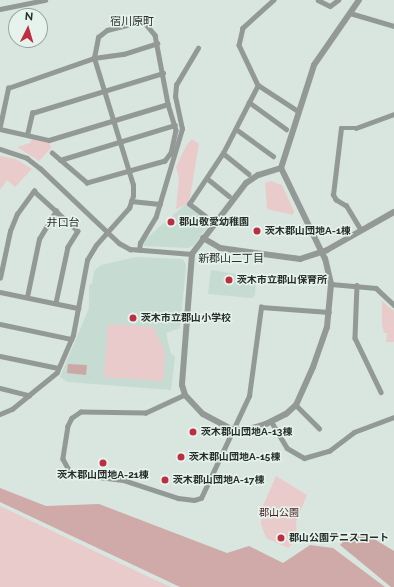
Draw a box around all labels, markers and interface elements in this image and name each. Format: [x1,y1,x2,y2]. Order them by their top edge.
north arrow [8,8,48,48]
text: N [24,10,34,23]
district label: 宿川原町 [110,15,154,29]
district label: 井口台 [47,216,79,230]
place label: 郡山敬愛幼稚園 [179,216,249,228]
marker: 郡山敬愛幼稚園 [166,217,176,227]
place label: 茨木郡山団地A-1棟 [265,225,351,237]
marker: 茨木郡山団地A-1棟 [252,226,262,236]
district label: 新郡山二丁目 [198,252,264,266]
place label: 茨木市立郡山保育所 [237,274,327,286]
marker: 茨木市立郡山保育所 [224,275,234,285]
place label: 茨木市立郡山小学校 [141,312,231,324]
marker: 茨木市立郡山小学校 [128,313,138,323]
place label: 茨木郡山団地A-13棟 [201,426,292,438]
marker: 茨木郡山団地A-13棟 [188,427,198,437]
place label: 茨木郡山団地A-15棟 [189,451,280,463]
marker: 茨木郡山団地A-15棟 [176,452,186,462]
marker: 茨木郡山団地A-21棟 [98,458,108,468]
place label: 茨木郡山団地A-21棟 [57,469,149,481]
place label: 茨木郡山団地A-17棟 [173,474,264,486]
marker: 茨木郡山団地A-17棟 [160,475,170,485]
park label: 郡山公園 [259,507,299,519]
place label: 郡山公園テニスコート [289,532,389,544]
marker: 郡山公園テニスコート [276,533,286,543]

